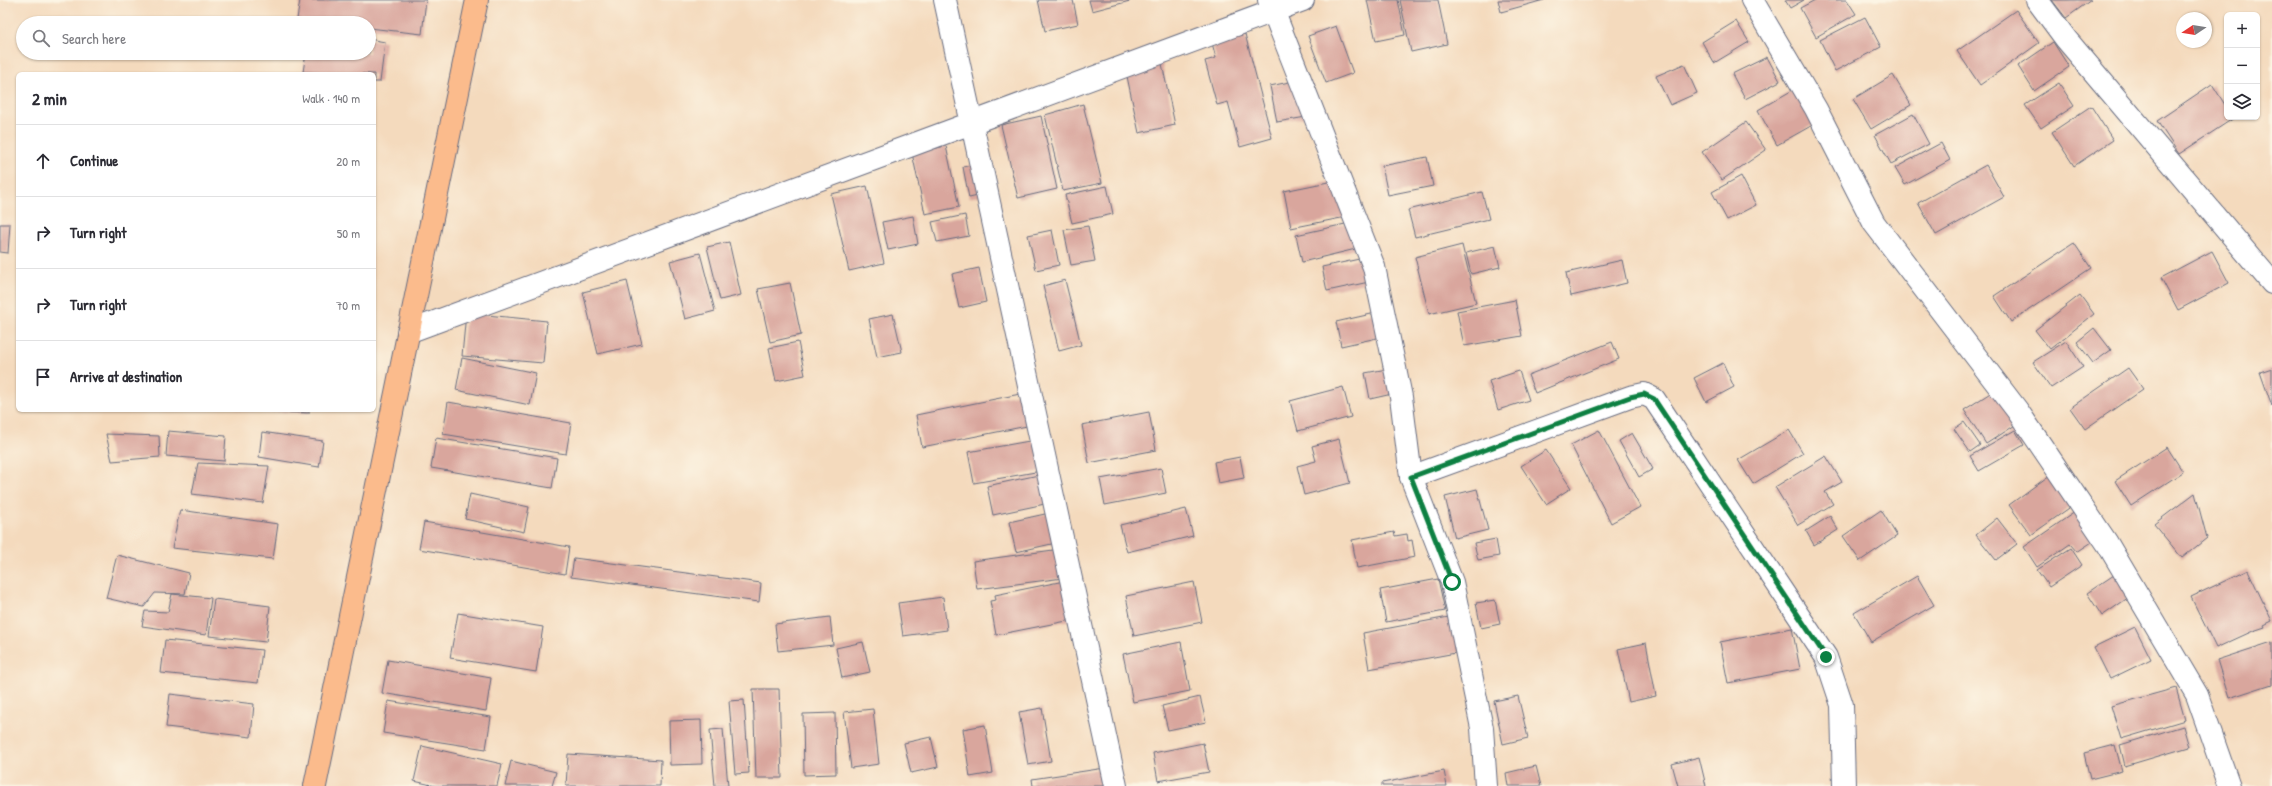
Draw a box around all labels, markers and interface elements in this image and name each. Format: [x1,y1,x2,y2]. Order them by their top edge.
north arrow [2176,12,2212,48]
map controls [2224,12,2260,120]
button: + [2224,12,2260,48]
search box [16,16,376,60]
icon: search [30,27,52,49]
text: Search here [62,28,126,49]
button: − [2224,48,2260,84]
button: layers [2224,84,2260,120]
text: 2 min [32,87,67,110]
text: Walk · 140 m [302,89,360,107]
icon: ahead [32,150,54,172]
text: Continue [70,150,118,171]
text: 20 m [336,152,360,170]
icon: right [32,222,54,244]
text: Turn right [70,222,126,243]
text: 50 m [337,224,360,242]
icon: right [32,294,54,316]
text: Turn right [70,294,126,315]
text: 70 m [336,296,360,314]
icon: arrive [32,366,54,388]
text: Arrive at destination [70,366,182,387]
route start [1443,573,1461,591]
route end [1817,648,1835,666]

